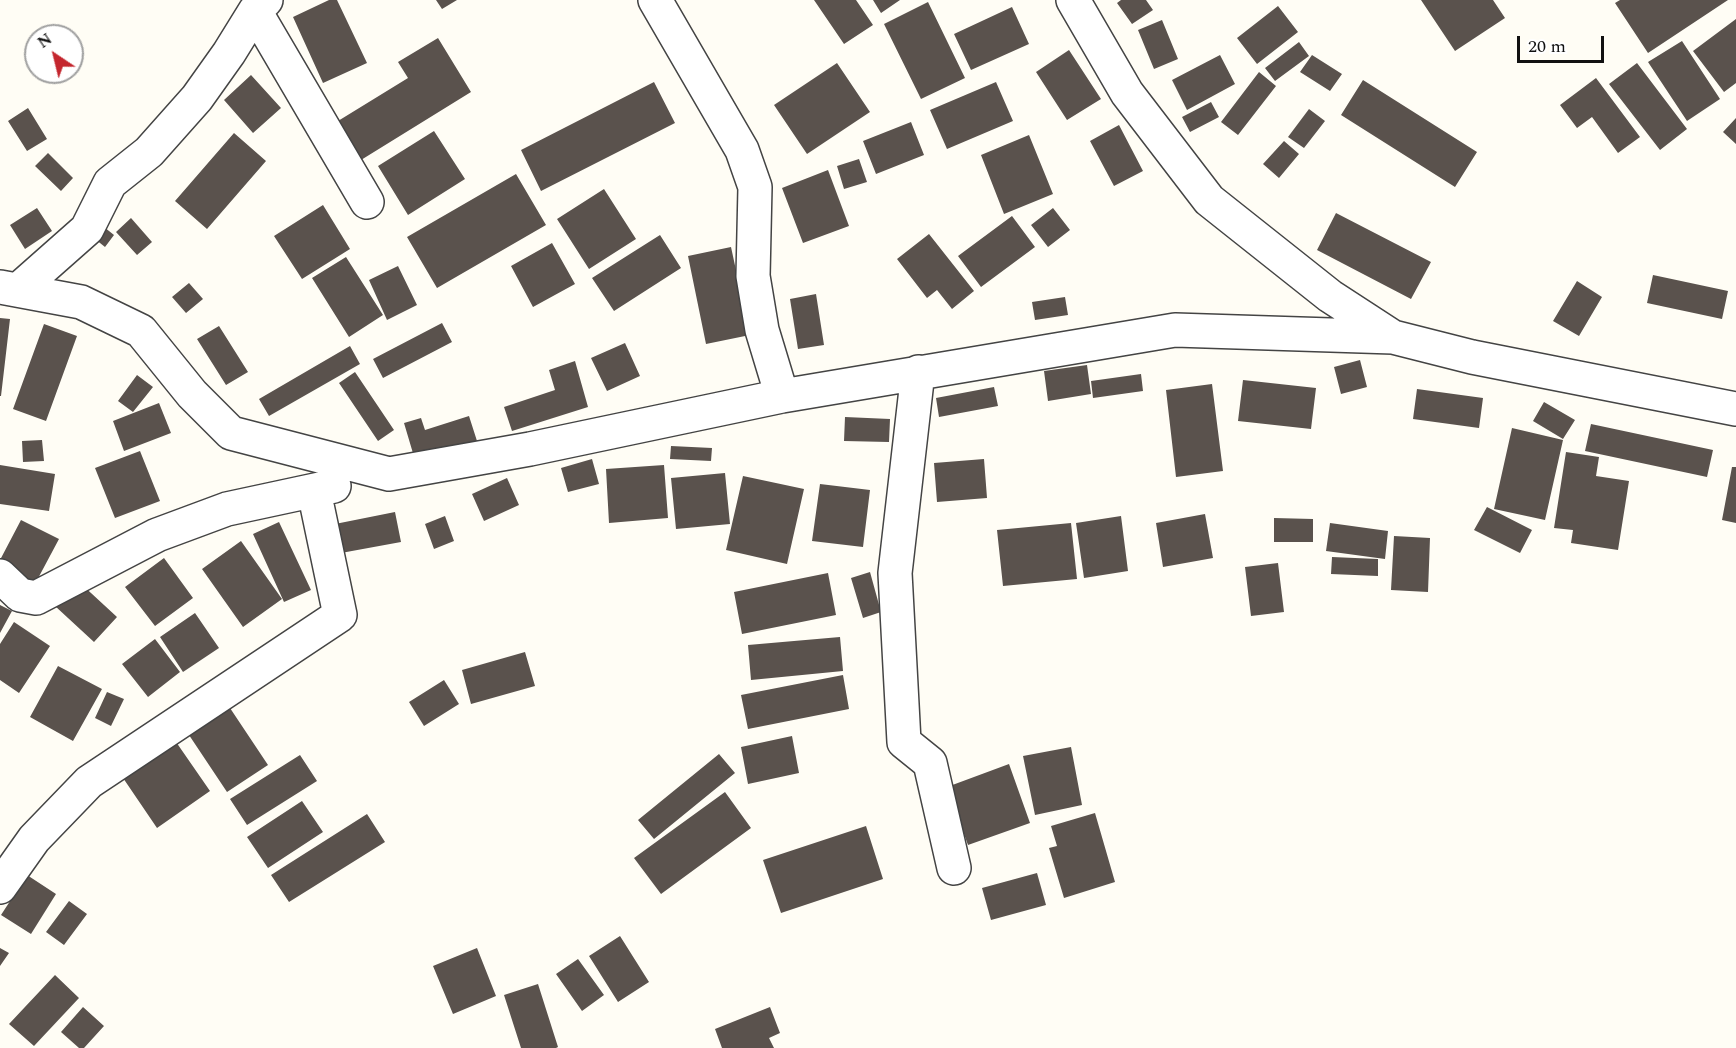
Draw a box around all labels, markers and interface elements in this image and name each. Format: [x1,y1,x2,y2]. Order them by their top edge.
north arrow [24,24,84,84]
scale bar [1520,24,1607,62]
text: N [33,27,57,54]
text: 20 m [1528,33,1566,60]

